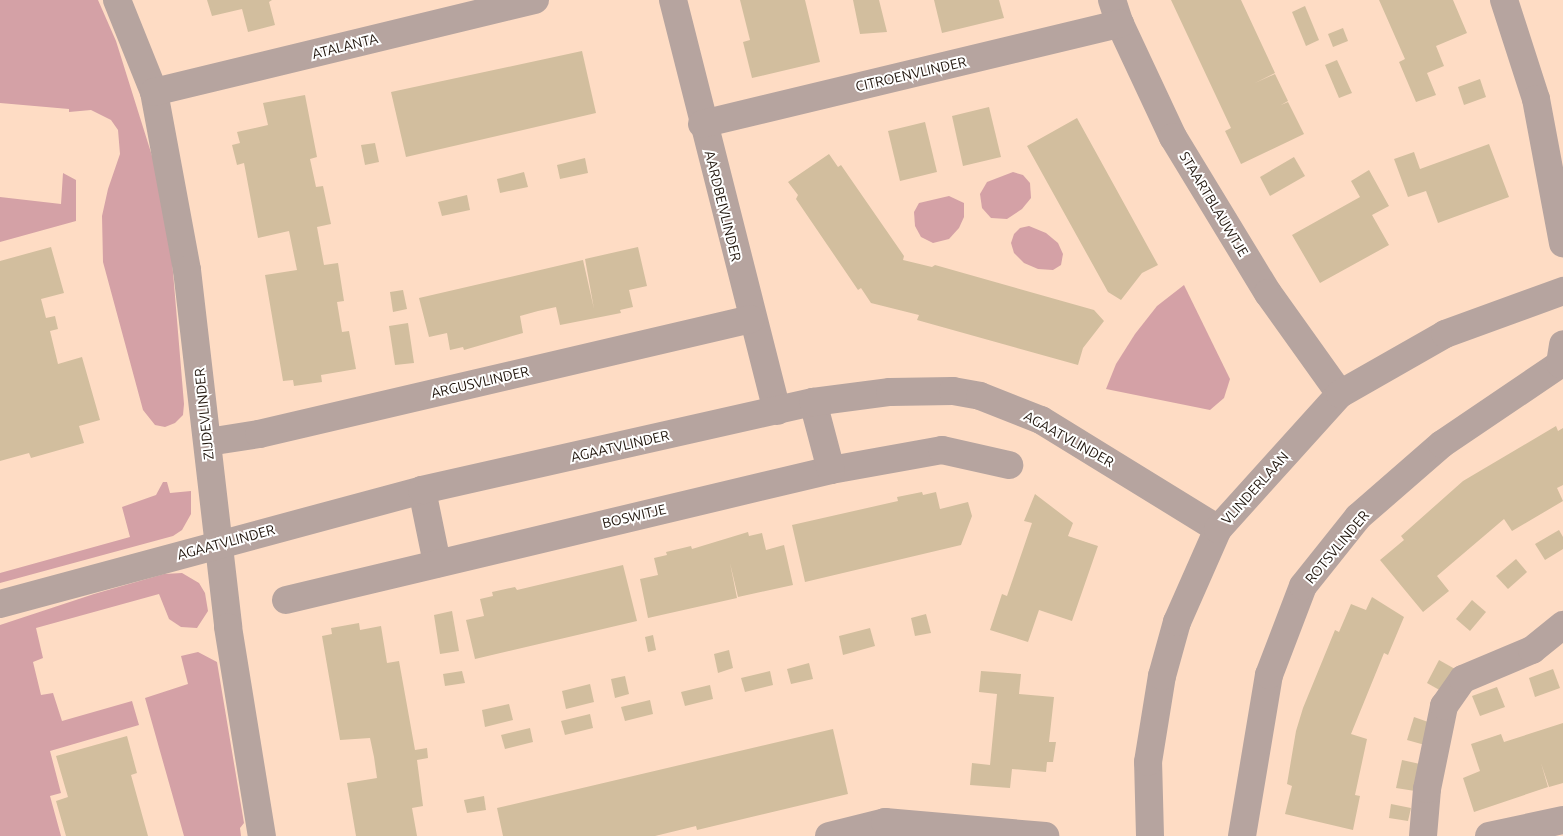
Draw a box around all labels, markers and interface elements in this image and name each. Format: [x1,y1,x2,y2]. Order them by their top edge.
street label: ATALANTA [310,30,380,62]
street label: CITROENVLINDER [854,53,968,95]
street label: AARDBEIVLINDER [701,149,745,263]
street label: STAARTBLAUWTJE [1176,149,1252,259]
street label: ARGUSVLINDER [429,363,531,401]
street label: ZIJDEVLINDER [191,367,217,461]
street label: AGAATVLINDER [1021,407,1117,471]
street label: AGAATVLINDER [569,427,671,465]
street label: VLINDERLAAN [1218,448,1292,528]
street label: BOSWITJE [600,501,668,531]
street label: ROTSVLINDER [1301,507,1373,587]
street label: AGAATVLINDER [175,521,277,563]

